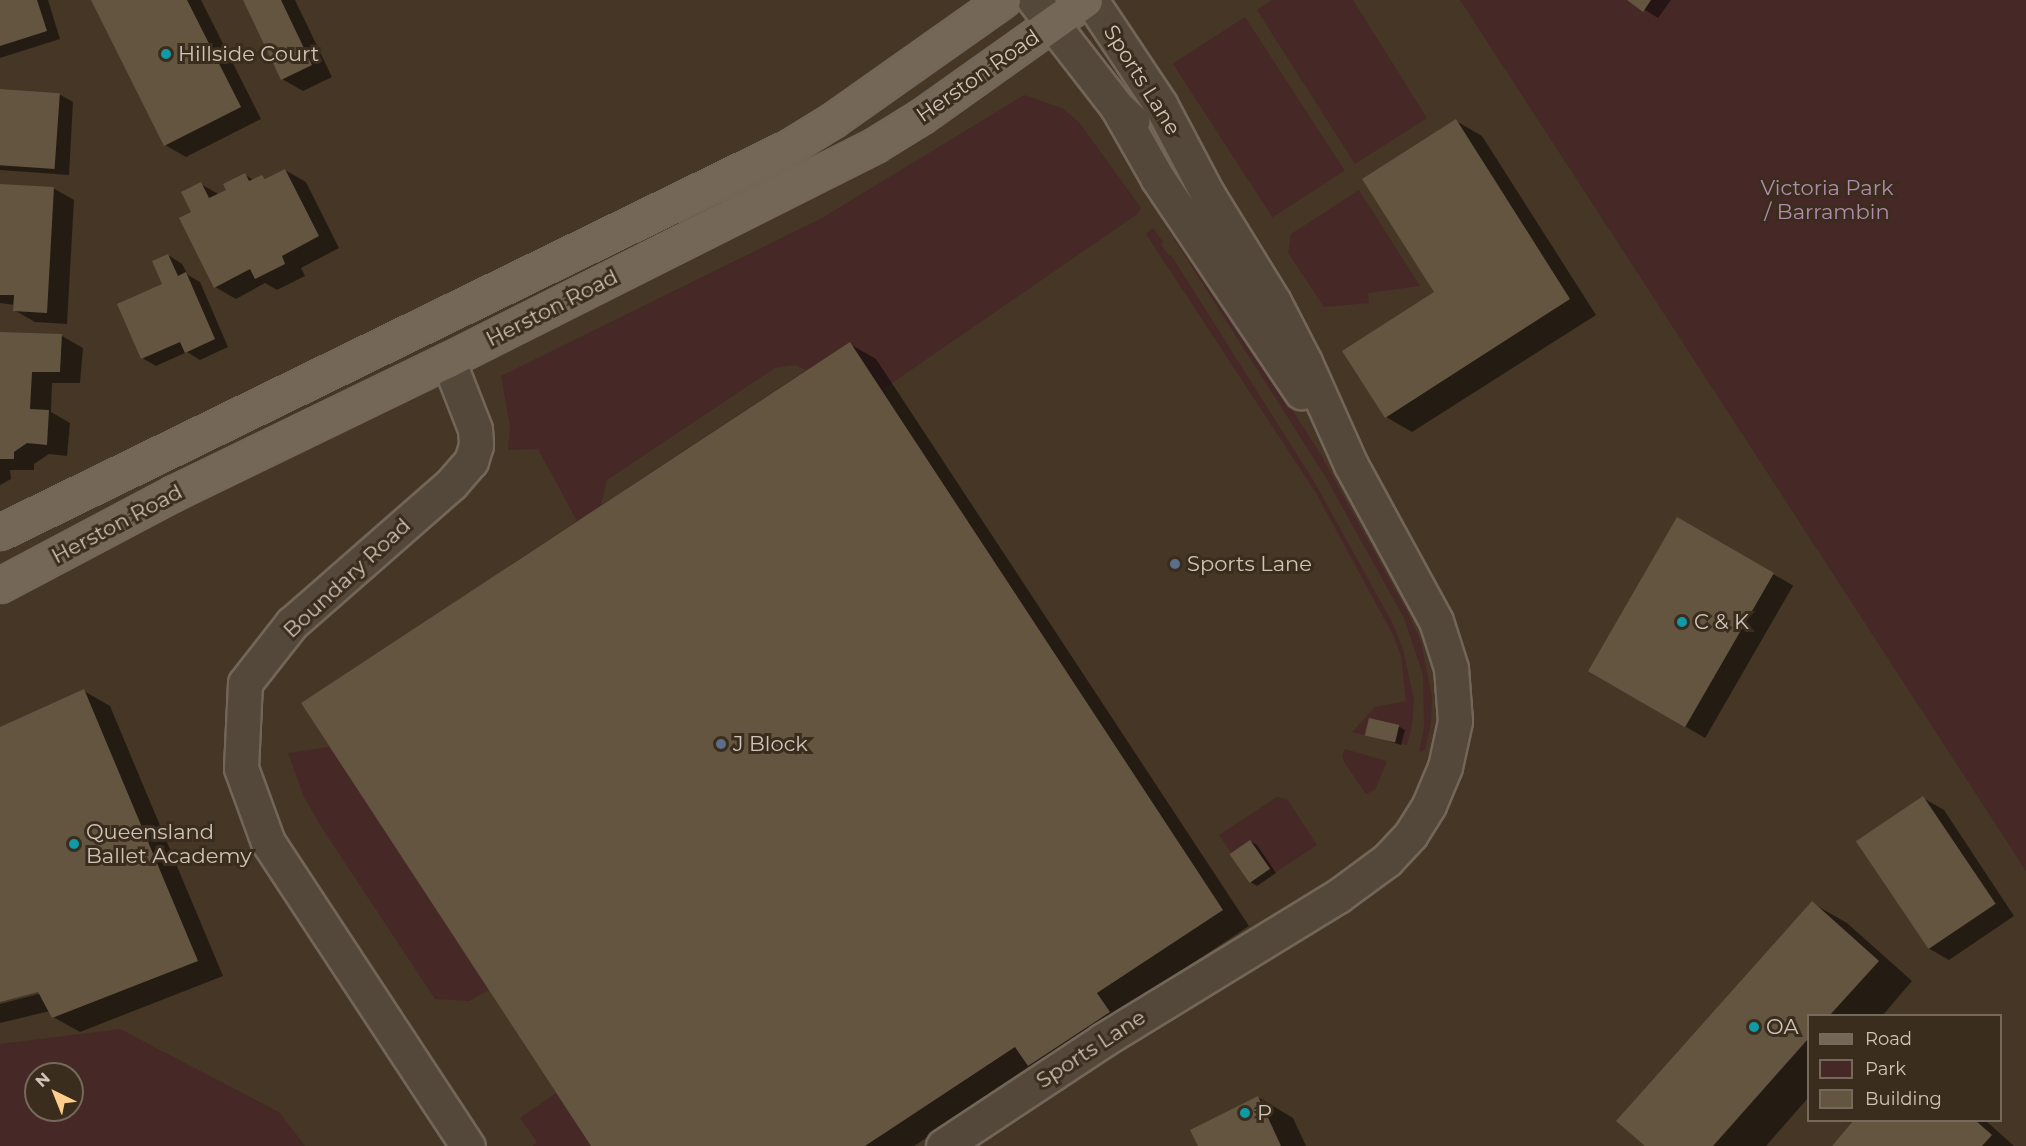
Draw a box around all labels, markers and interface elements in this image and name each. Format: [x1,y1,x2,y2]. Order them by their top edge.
street label: Sports Lane [1098,20,1186,140]
street label: Herston Road [912,24,1044,128]
place label: Hillside Court [178,41,319,67]
marker: Hillside Court [159,47,173,61]
park label: Victoria Park / Barrambin [1761,175,1893,225]
street label: Herston Road [482,264,622,352]
street label: Herston Road [47,479,187,569]
street label: Boundary Road [278,513,416,643]
place label: Sports Lane [1187,551,1312,577]
marker: Sports Lane [1168,557,1182,571]
place label: C & K [1694,609,1749,635]
marker: C & K [1675,615,1689,629]
place label: J Block [733,731,808,757]
marker: J Block [714,737,728,751]
place label: Queensland Ballet Academy [86,819,252,869]
marker: Queensland Ballet Academy [67,837,81,851]
street label: Sports Lane [1032,1004,1150,1094]
place label: OA [1766,1014,1798,1040]
legend [1807,1014,2002,1122]
marker: OA [1747,1020,1761,1034]
text: Road [1865,1028,1912,1050]
text: Park [1865,1058,1906,1080]
north arrow [24,1062,84,1122]
text: N [32,1069,54,1091]
text: Building [1865,1088,1942,1110]
place label: P [1257,1100,1272,1126]
marker: P [1238,1106,1252,1120]

